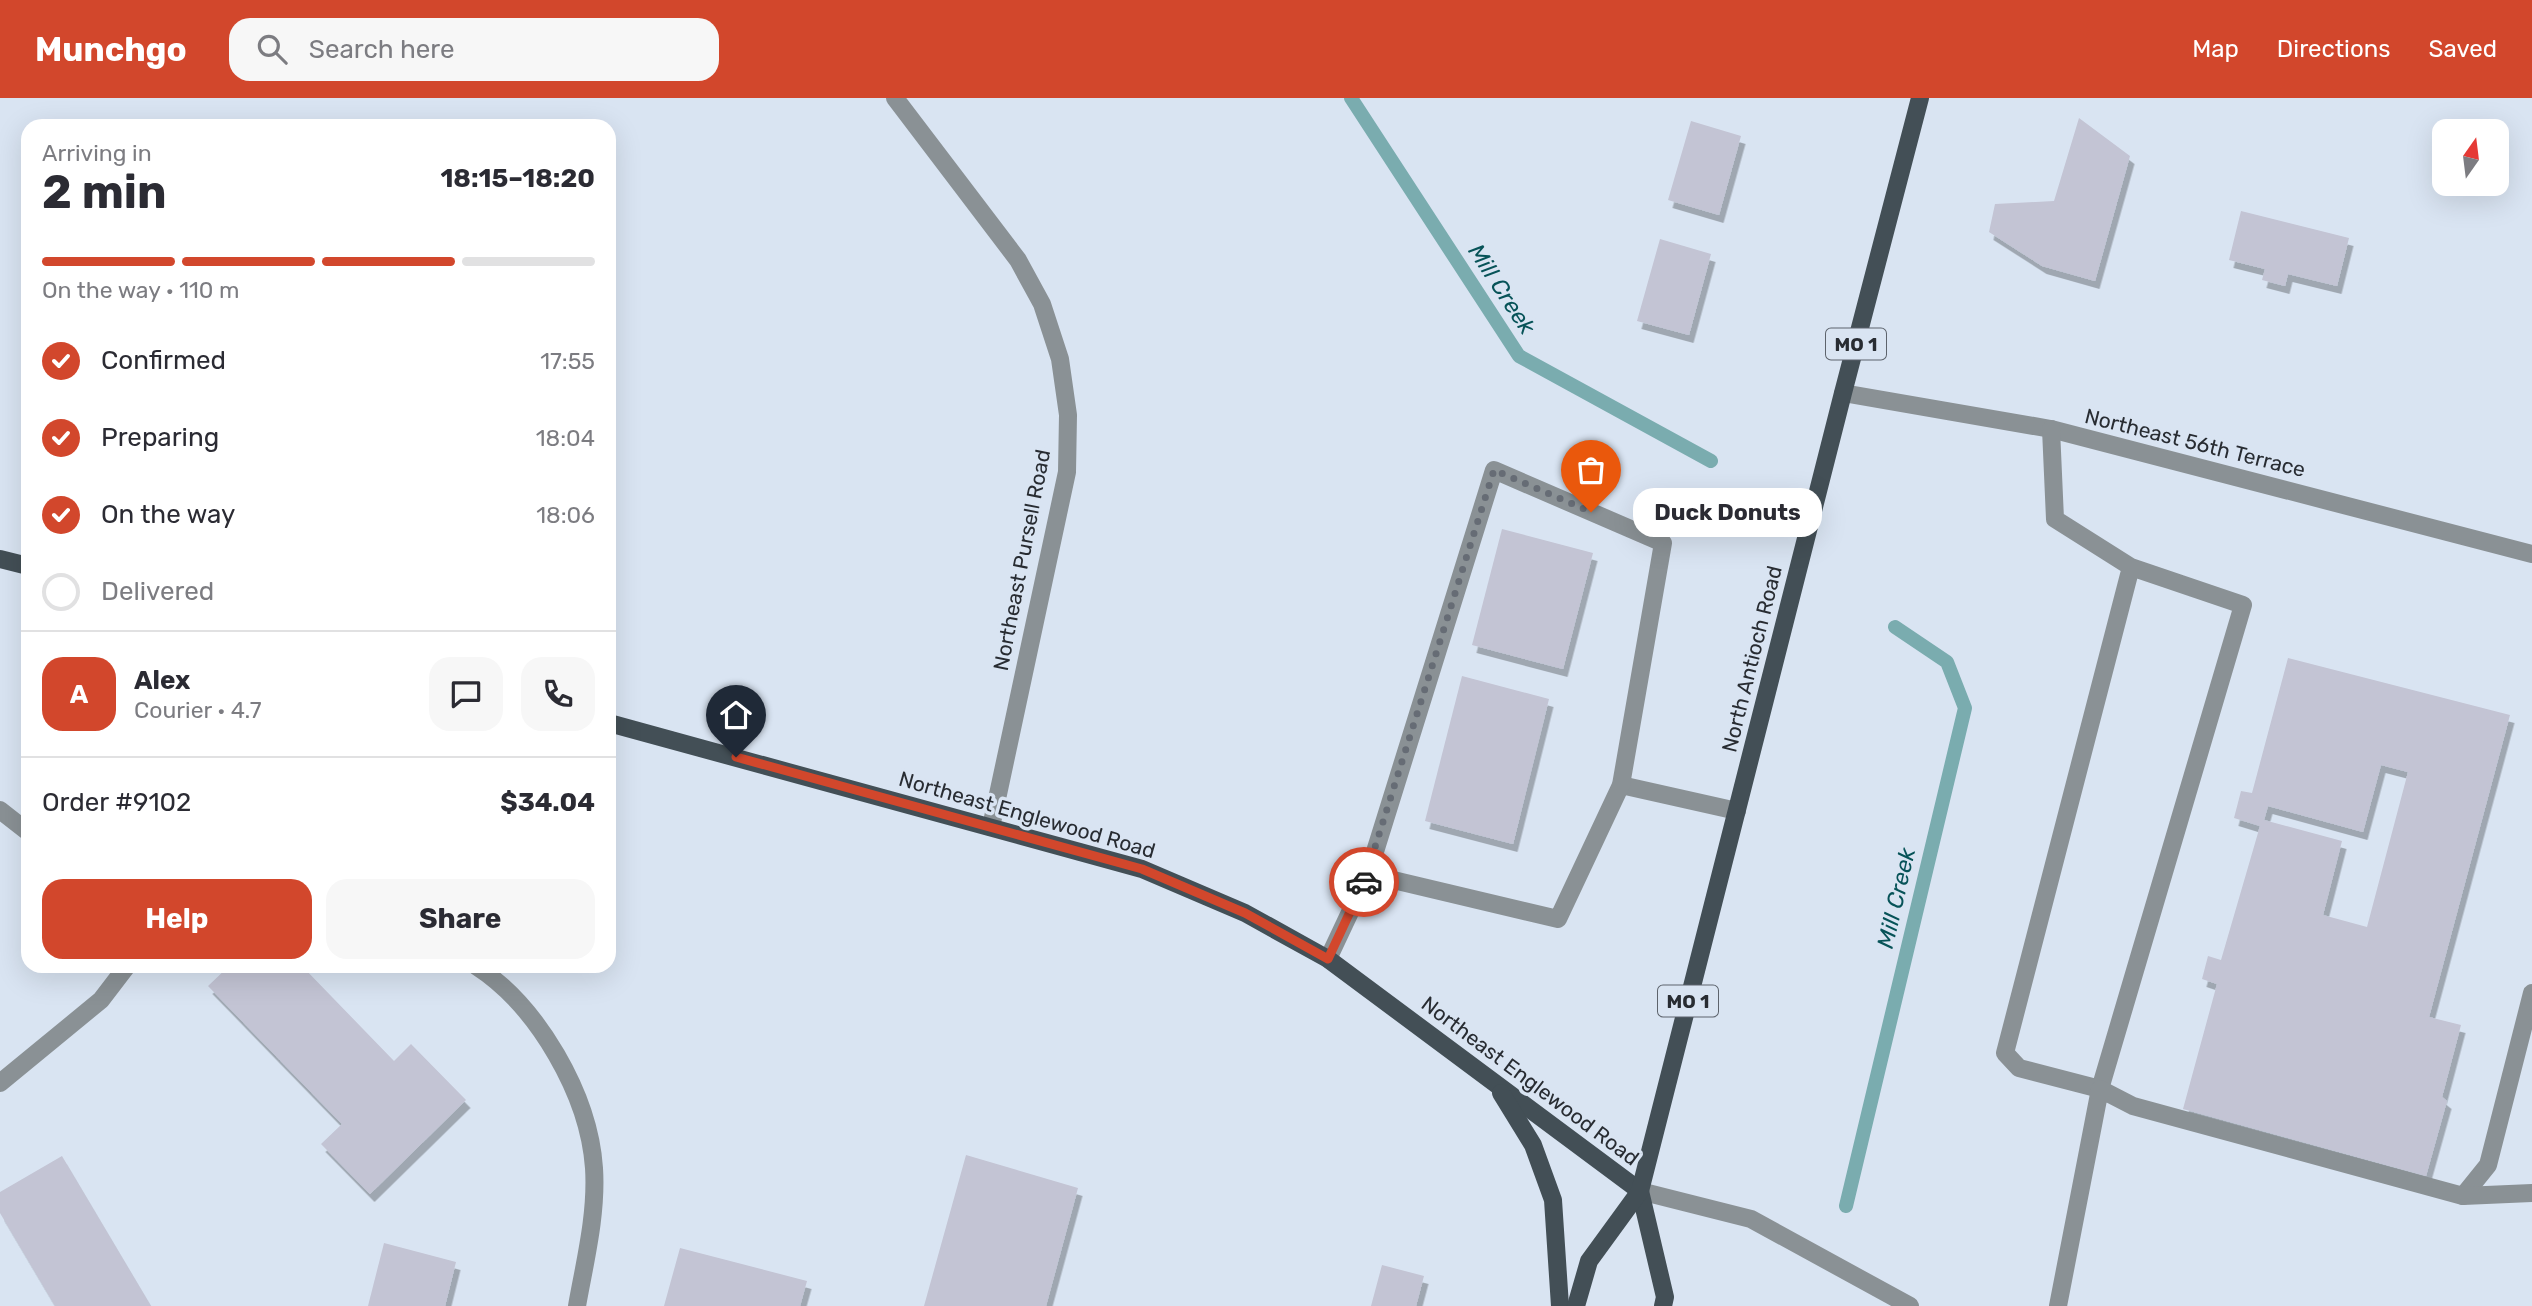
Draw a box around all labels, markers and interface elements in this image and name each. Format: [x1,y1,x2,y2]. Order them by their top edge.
search box [229,18,719,81]
text: Munchgo [35,30,187,69]
icon: search [253,30,291,68]
text: Search here [309,34,455,65]
text: Map [2192,35,2239,63]
text: Directions [2277,35,2390,63]
text: Saved [2428,35,2497,63]
north arrow [2432,119,2510,196]
map controls [2432,119,2509,196]
text: Arriving in [42,139,152,167]
text: 18:15–18:20 [440,163,595,194]
text: 2 min [42,165,167,220]
water label: Mill Creek [1462,238,1542,340]
text: On the way · 110 m [42,276,240,304]
road number: MO 1 [1826,328,1886,360]
icon: check [42,342,80,380]
text: Confirmed [101,345,226,376]
text: 17:55 [540,347,595,375]
street label: Northeast 56th Terrace [2082,403,2308,482]
icon: check [42,419,80,457]
text: Preparing [101,422,219,453]
text: 18:04 [536,424,595,452]
pin [1561,440,1621,512]
street label: Northeast Pursell Road [988,447,1055,673]
icon: bag [1572,451,1610,489]
callout: Duck Donuts [1633,488,1822,536]
icon: check [42,496,80,534]
text: Duck Donuts [1654,498,1801,526]
text: On the way [101,499,235,530]
text: 18:06 [536,501,595,529]
street label: North Antioch Road [1716,563,1787,755]
text: Delivered [101,576,214,607]
button: chat [429,657,503,731]
button: phone [521,657,595,731]
text: Alex [134,665,190,696]
text: A [70,679,88,710]
pin [706,685,766,757]
text: Courier · 4.7 [134,696,261,724]
icon: home [717,696,755,734]
street label: Northeast Englewood Road [896,766,1158,863]
text: Order #9102 [42,787,191,818]
text: $34.04 [500,787,595,818]
water label: Mill Creek [1871,844,1921,951]
courier [1329,847,1399,917]
icon: car [1345,863,1383,901]
button: Help [42,879,312,959]
button: Share [326,879,595,959]
road number: MO 1 [1658,986,1718,1016]
street label: Northeast Englewood Road [1417,991,1644,1171]

